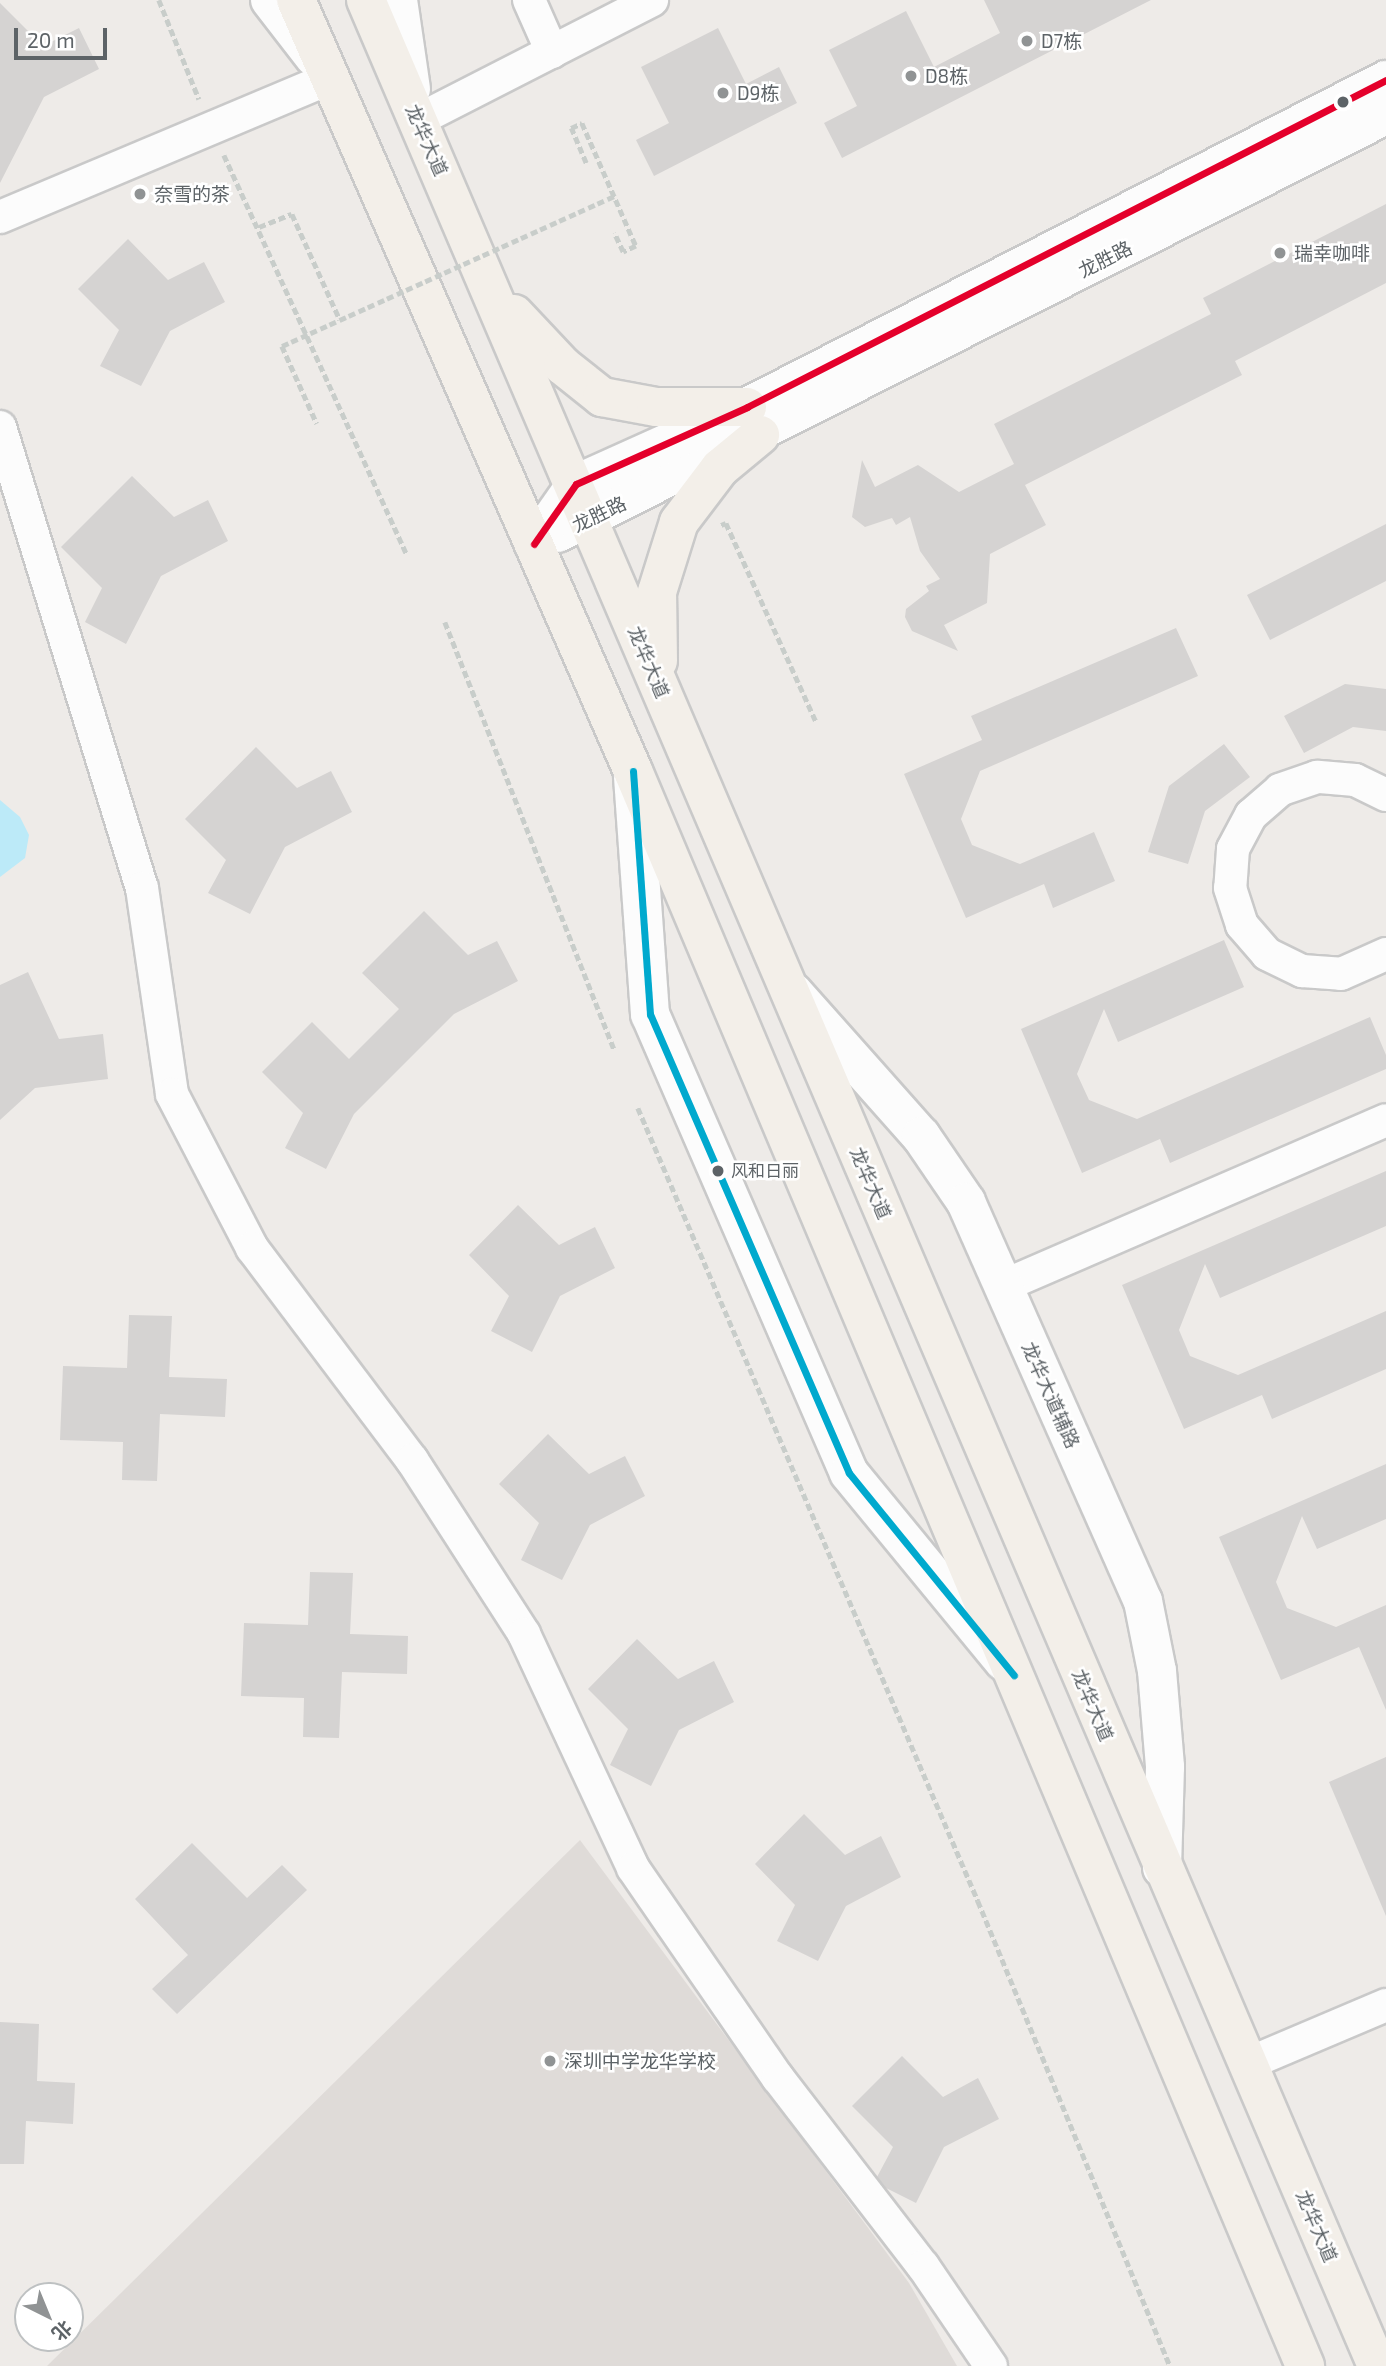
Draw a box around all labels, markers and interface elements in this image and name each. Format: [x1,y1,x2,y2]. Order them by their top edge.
scale bar [18,14,110,58]
text: 20 m [27,27,75,52]
place label: D7栋 [1041,30,1082,52]
marker: D7栋 [1019,33,1035,49]
place label: D8栋 [925,65,968,87]
marker: D8栋 [903,68,919,84]
place label: D9栋 [737,82,779,104]
marker: D9栋 [715,85,731,101]
unlabelled marker [1336,95,1350,109]
street label: 龙华大道 [401,101,453,179]
place label: 奈雪的茶 [154,183,230,205]
marker: 奈雪的茶 [132,186,148,202]
street label: 龙胜路 [1074,236,1136,282]
place label: 瑞幸咖啡 [1294,242,1370,264]
marker: 瑞幸咖啡 [1272,245,1288,261]
street label: 龙胜路 [568,491,630,537]
street label: 龙华大道 [624,623,674,701]
street label: 龙华大道 [846,1144,896,1222]
place label: 风和日丽 [731,1161,799,1181]
marker: 风和日丽 [711,1164,725,1178]
street label: 龙华大道辅路 [1017,1338,1085,1452]
street label: 龙华大道 [1068,1666,1118,1744]
place label: 深圳中学龙华学校 [564,2050,716,2072]
marker: 深圳中学龙华学校 [542,2053,558,2069]
street label: 龙华大道 [1292,2187,1342,2265]
north arrow [14,2282,84,2352]
text: 北 [48,2316,77,2346]

